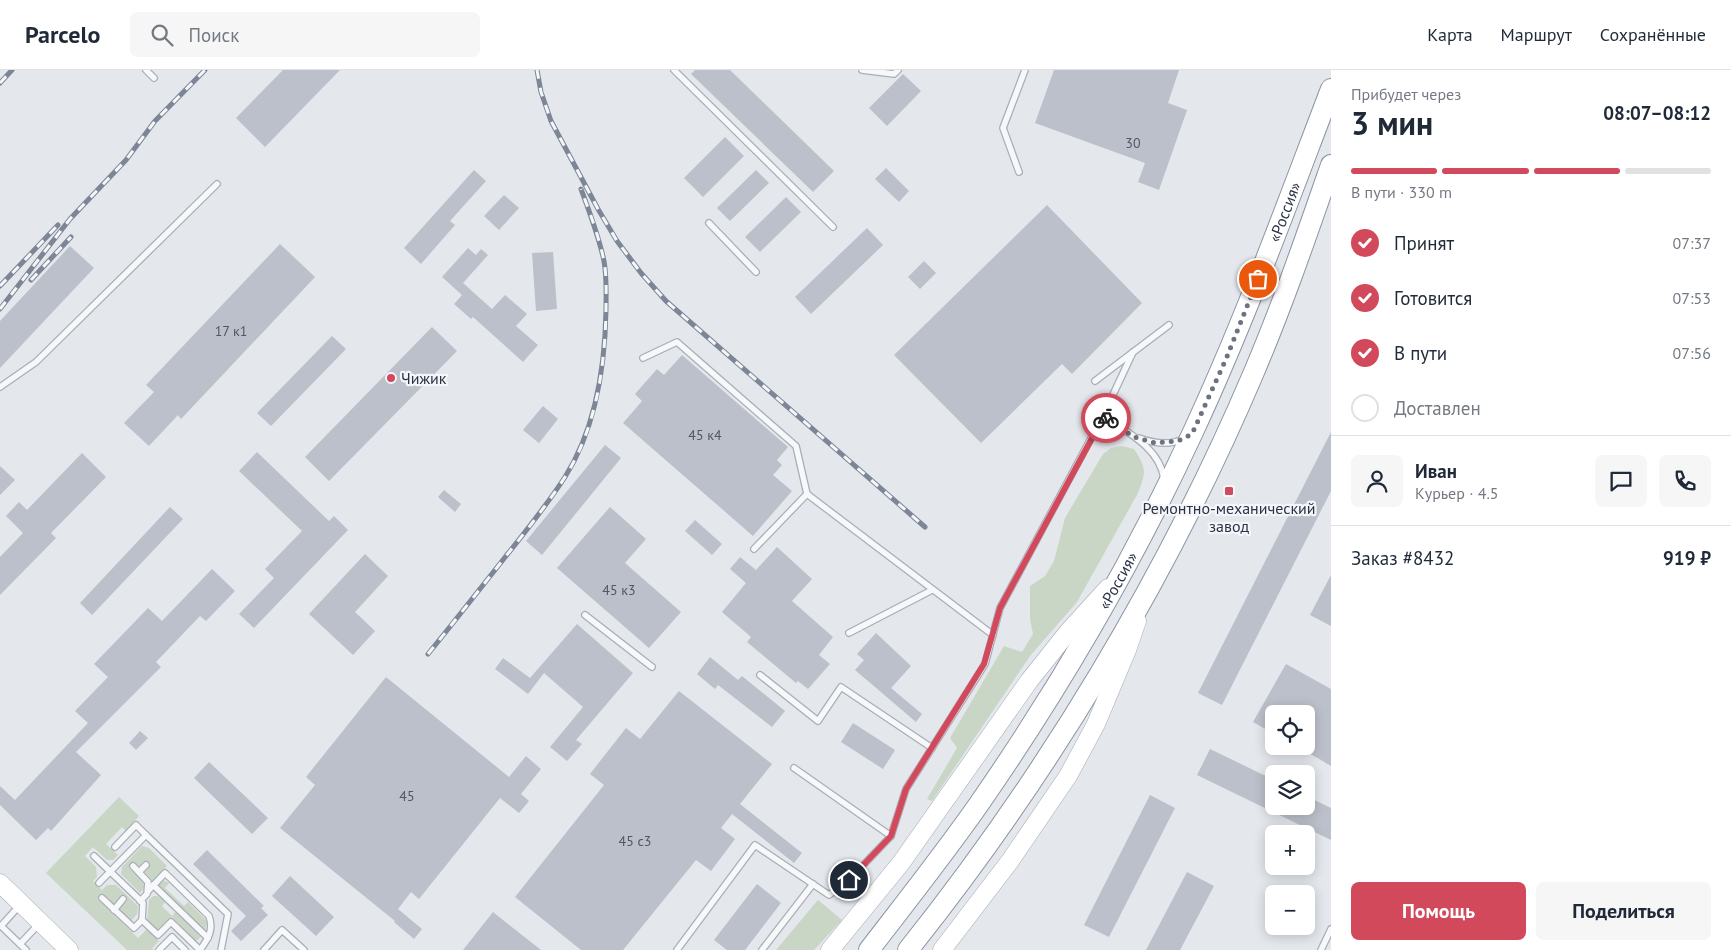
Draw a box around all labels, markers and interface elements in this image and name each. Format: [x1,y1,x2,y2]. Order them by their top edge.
search box [130,12,480,57]
text: Parcelo [25,19,100,50]
icon: search [148,21,176,49]
text: Поиск [188,23,239,47]
text: Карта [1427,23,1473,46]
text: Маршрут [1501,23,1572,46]
text: Сохранённые [1600,23,1706,46]
text: Прибудет через [1351,84,1461,104]
text: 08:07–08:12 [1603,101,1711,125]
text: 3 мин [1351,102,1433,144]
house number: 30 [1125,134,1141,152]
street label: «Россия» [1264,179,1305,245]
text: В пути · 330 m [1351,182,1452,202]
icon: check [1351,229,1379,257]
text: Принят [1394,231,1454,255]
text: 07:37 [1673,233,1711,253]
pin [1237,258,1279,300]
icon: bag [1244,265,1272,293]
icon: check [1351,284,1379,312]
text: Готовится [1394,286,1472,310]
text: 07:53 [1673,288,1711,308]
house number: 17 к1 [215,322,247,340]
icon: check [1351,339,1379,367]
text: В пути [1394,341,1447,365]
text: 07:56 [1673,343,1711,363]
place label: Чижик [401,368,447,388]
marker: Чижик [385,372,397,384]
courier [1081,393,1131,443]
text: Доставлен [1394,396,1481,420]
icon: bike [1092,404,1120,432]
house number: 45 к4 [688,426,722,444]
button: person [1351,455,1403,507]
button: chat [1595,455,1647,507]
button: phone [1659,455,1711,507]
text: Иван [1415,459,1457,483]
text: Курьер · 4.5 [1415,483,1499,503]
marker: Ремонтно-механический завод [1223,485,1235,497]
place label: Ремонтно-механический завод [1142,498,1316,536]
text: Заказ #8432 [1351,546,1454,570]
text: 919 ₽ [1663,546,1711,570]
street label: «Россия» [1094,548,1142,613]
house number: 45 к3 [602,581,636,599]
map controls [1265,705,1315,935]
button: locate [1265,705,1315,755]
button: layers [1265,765,1315,815]
house number: 45 [399,787,415,805]
button: + [1265,825,1315,875]
house number: 45 с3 [619,832,651,850]
pin [828,859,870,901]
icon: home [835,866,863,894]
button: Помощь [1351,882,1526,940]
button: Поделиться [1536,882,1711,940]
button: − [1265,885,1315,935]

